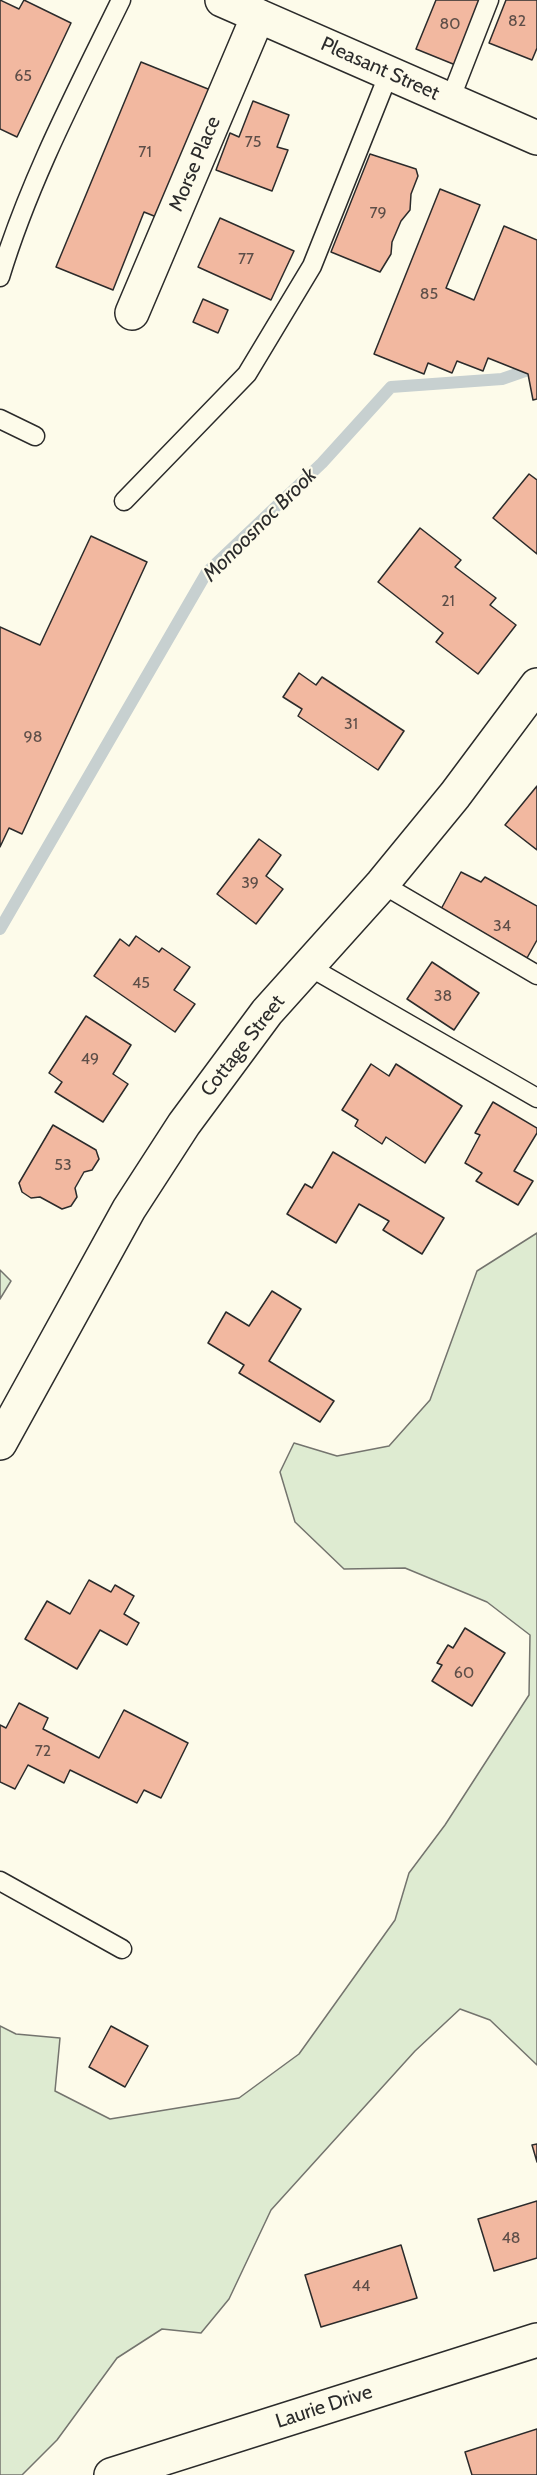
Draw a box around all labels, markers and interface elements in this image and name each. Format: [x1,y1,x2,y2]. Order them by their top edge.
house number: 82 [508,11,526,31]
house number: 80 [440,14,460,34]
street label: Pleasant Street [317,32,443,106]
house number: 65 [14,66,32,86]
street label: Morse Place [164,113,226,215]
house number: 75 [245,132,261,152]
house number: 71 [138,142,152,162]
house number: 79 [369,203,387,223]
house number: 77 [238,249,254,269]
house number: 85 [420,284,438,304]
water label: Monoosnoc Brook [198,463,322,587]
house number: 21 [441,591,455,611]
house number: 31 [344,714,358,734]
house number: 98 [24,727,42,747]
house number: 39 [241,873,259,893]
house number: 34 [493,916,511,936]
house number: 45 [132,973,150,993]
house number: 38 [434,986,452,1006]
street label: Cottage Street [196,991,290,1101]
house number: 49 [81,1049,99,1069]
house number: 53 [54,1155,72,1175]
house number: 60 [454,1663,474,1683]
house number: 72 [35,1741,51,1761]
house number: 48 [502,2228,520,2248]
house number: 44 [352,2276,370,2296]
street label: Laurie Drive [273,2380,375,2434]

